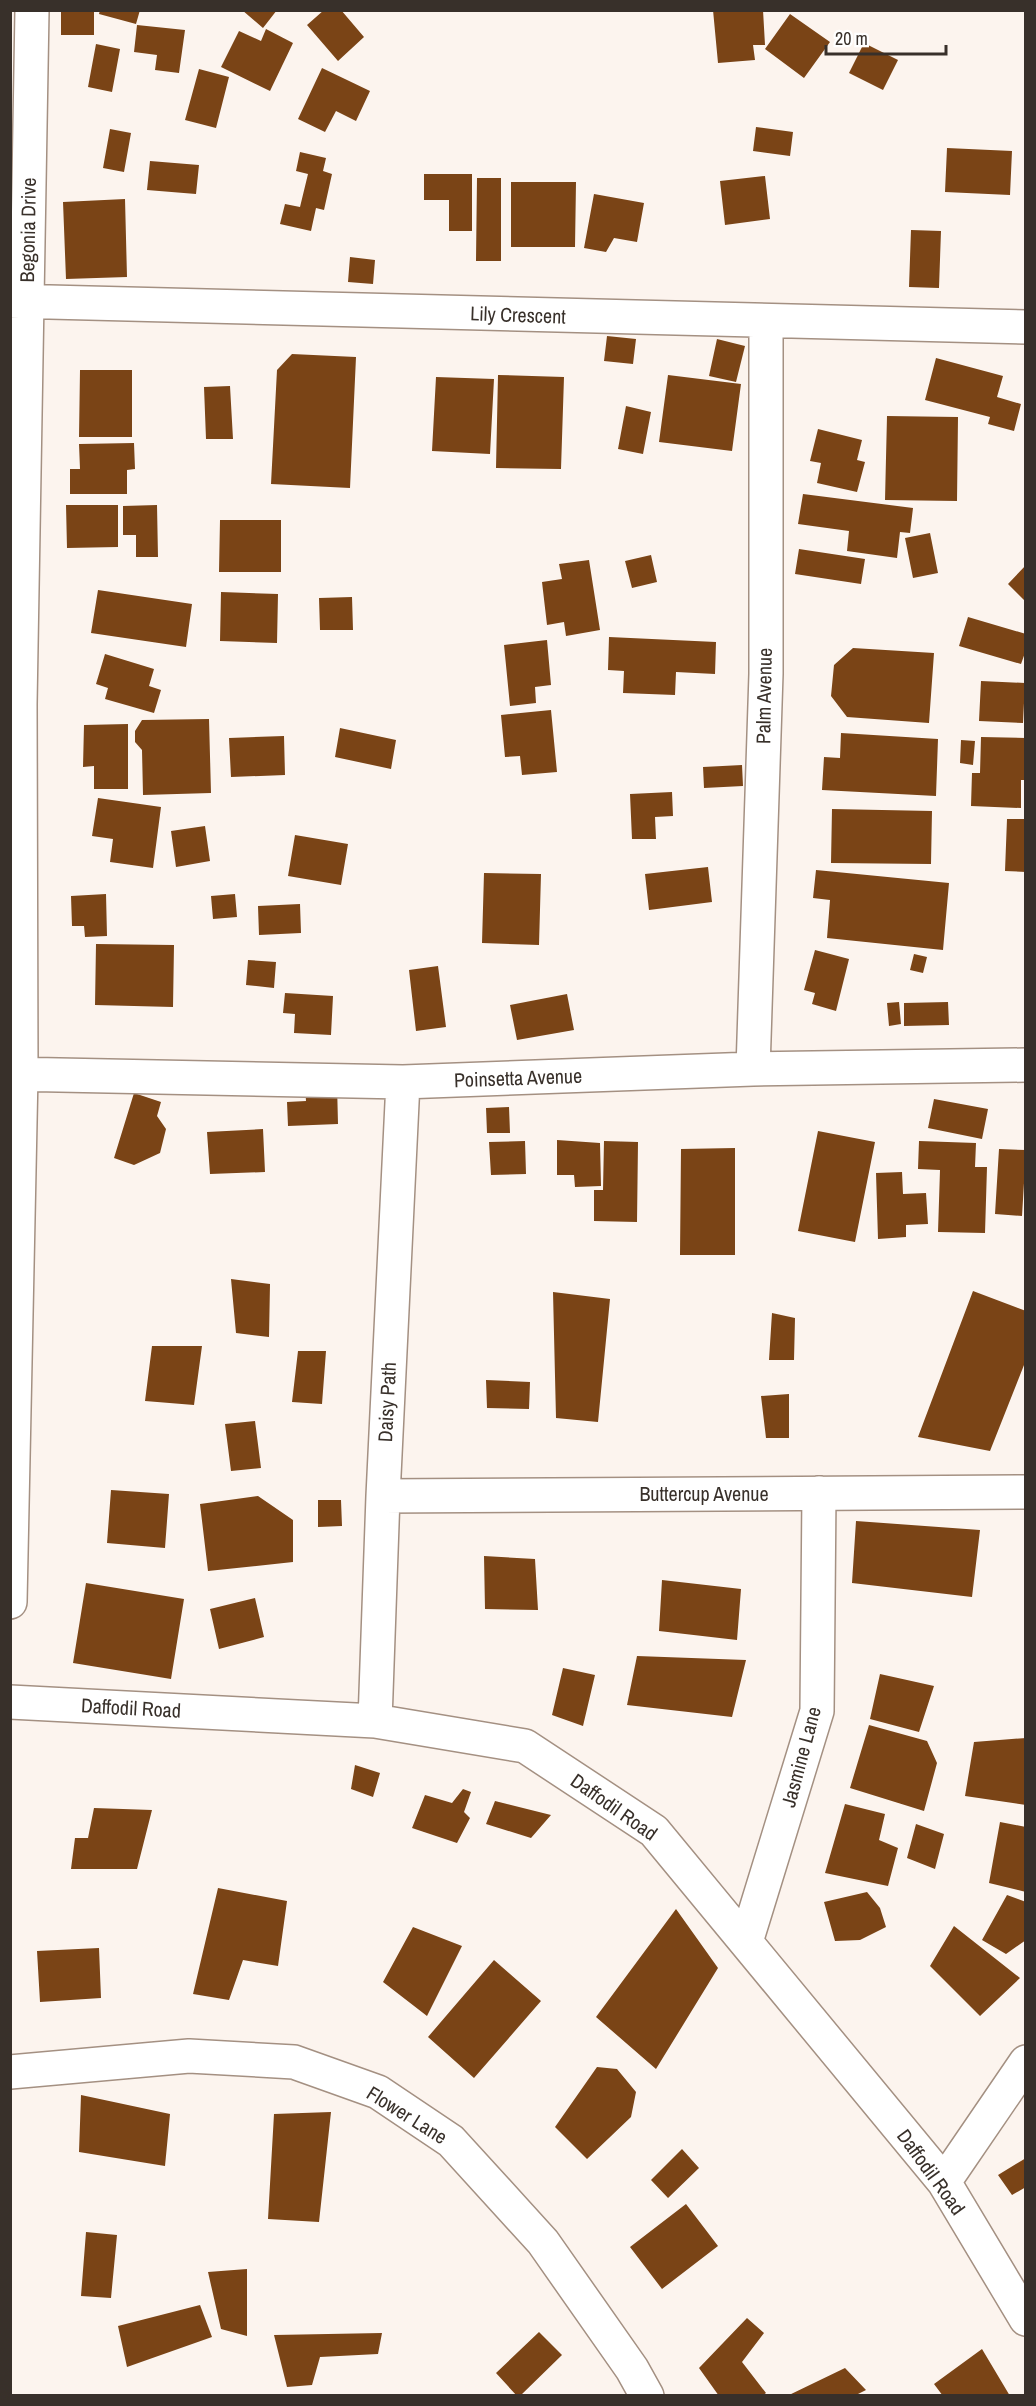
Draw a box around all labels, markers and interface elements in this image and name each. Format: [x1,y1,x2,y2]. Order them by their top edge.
scale bar [826,18,946,56]
text: 20 m [835,26,868,51]
street label: Begonia Drive [13,177,42,283]
street label: Lily Crescent [470,299,567,330]
street label: Palm Avenue [749,648,778,744]
street label: Poinsetta Avenue [453,1062,583,1093]
street label: Daisy Path [371,1361,402,1443]
street label: Buttercup Avenue [639,1480,769,1507]
street label: Daffodil Road [80,1691,182,1724]
street label: Jasmine Lane [774,1704,827,1810]
street label: Daffodil Road [566,1767,663,1846]
street label: Flower Lane [362,2079,453,2150]
street label: Daffodil Road [891,2123,972,2220]

